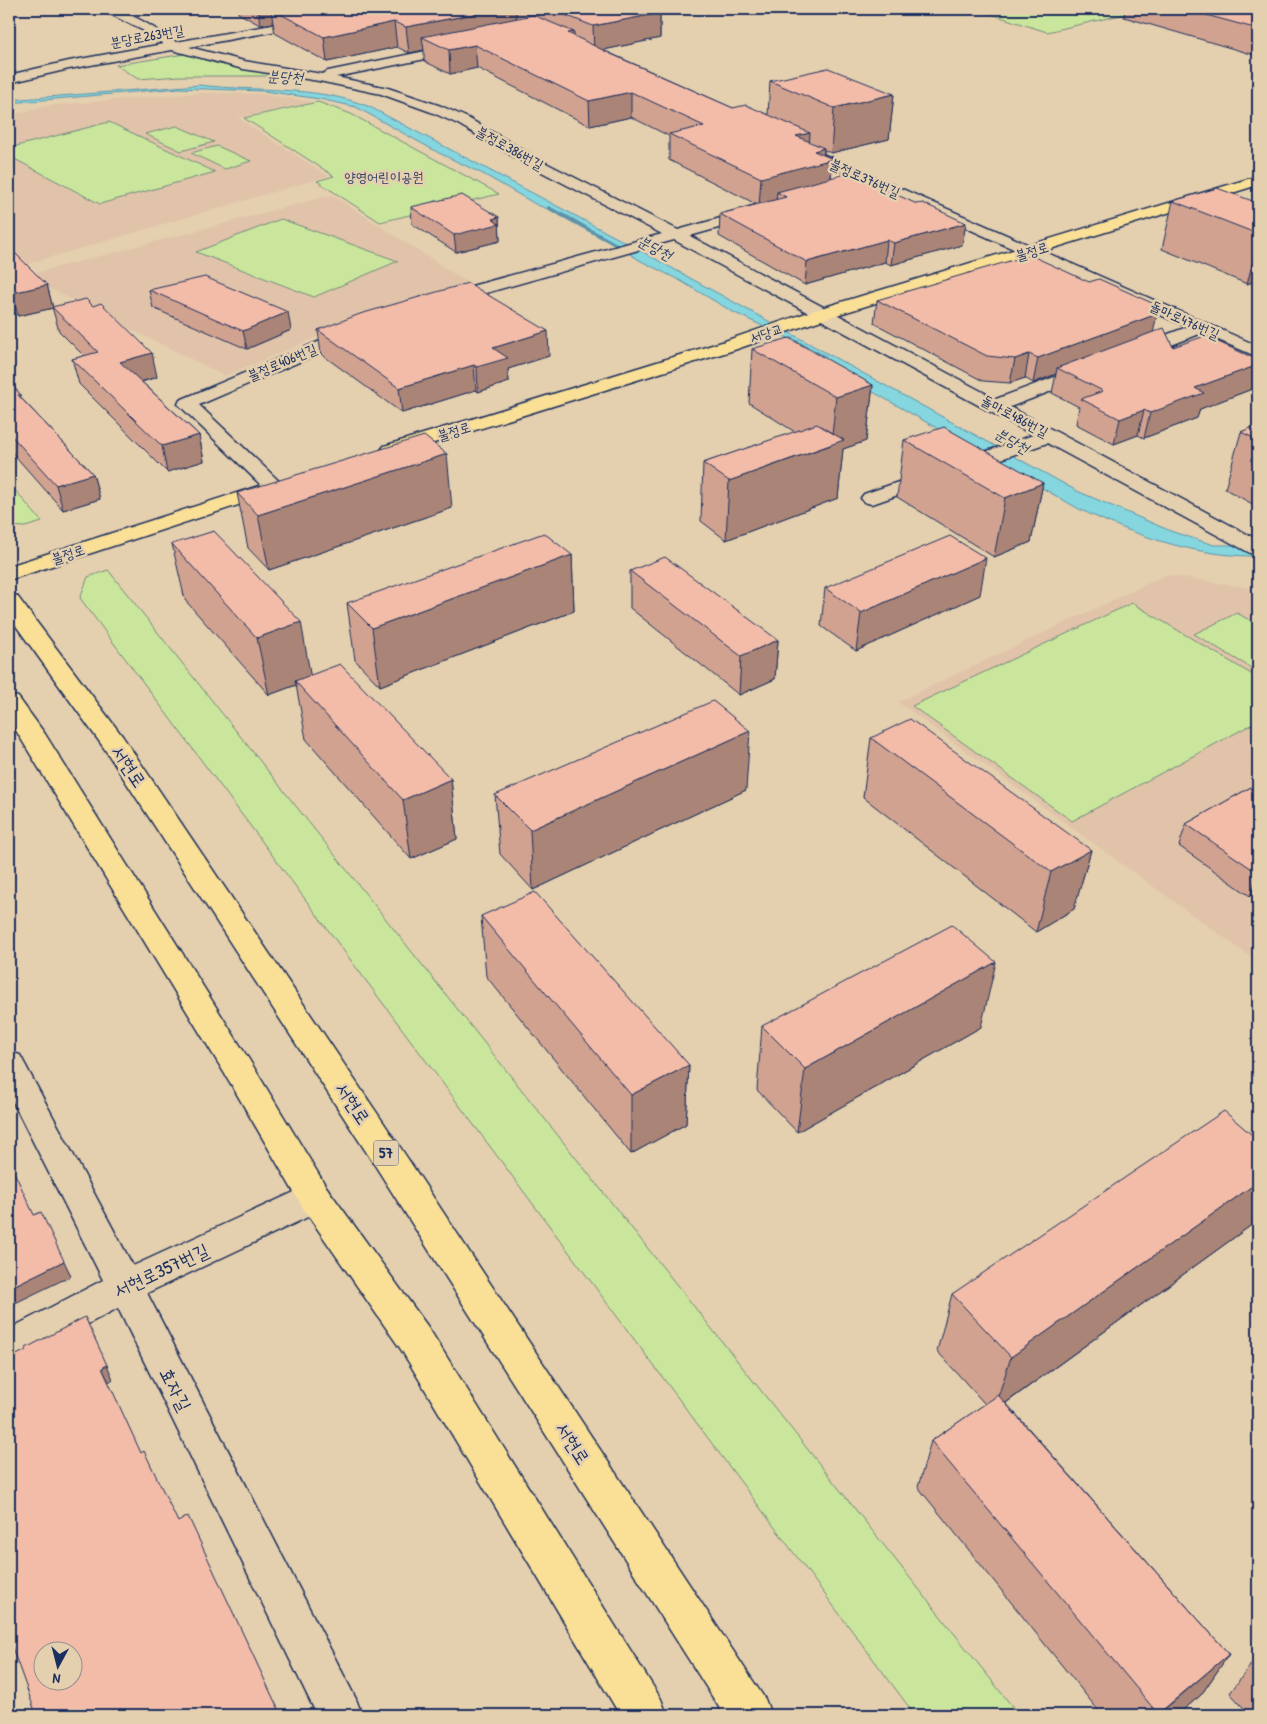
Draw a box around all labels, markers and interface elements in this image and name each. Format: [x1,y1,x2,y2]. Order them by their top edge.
street label: 분당로263번길 [108,20,186,51]
water label: 분당천 [266,65,306,88]
street label: 불정로386번길 [473,121,548,174]
street label: 불정로376번길 [827,154,904,202]
park label: 양영어린이공원 [345,167,423,186]
water label: 분당천 [634,230,678,266]
street label: 불정로 [1013,236,1051,265]
street label: 돌마로476번길 [1147,296,1224,344]
street label: 서당교 [747,318,785,347]
street label: 불정로406번길 [244,338,320,385]
street label: 돌마로486번길 [978,390,1053,441]
street label: 불정로 [435,416,473,445]
water label: 분당천 [991,422,1035,460]
street label: 불정로 [49,539,87,568]
street label: 서현로 [105,740,153,792]
street label: 서현로 [329,1077,377,1129]
road number: 57 [374,1140,398,1166]
street label: 서현로357번길 [109,1237,213,1303]
street label: 효자길 [154,1363,198,1415]
street label: 서현로 [550,1417,596,1469]
north arrow [32,1642,82,1692]
text: N [51,1669,61,1689]

